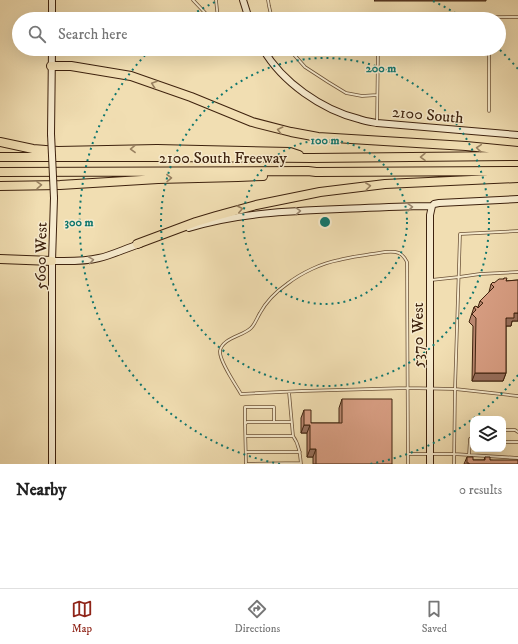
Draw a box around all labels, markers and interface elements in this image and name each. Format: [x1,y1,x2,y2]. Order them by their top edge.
search box [12,12,506,56]
icon: search [26,23,48,45]
text: Search here [58,25,127,44]
text: 200 m [366,61,396,76]
one-way arrow [150,80,157,89]
street label: 2100 South [391,102,465,128]
one-way arrow [277,126,283,134]
text: 100 m [311,133,339,148]
one-way arrow [476,143,482,152]
one-way arrow [130,145,136,154]
street label: 2100 South Freeway [159,148,287,168]
one-way arrow [420,153,426,161]
one-way arrow [166,174,172,183]
one-way arrow [36,181,42,189]
one-way arrow [365,181,371,190]
one-way arrow [407,202,413,211]
one-way arrow [236,205,243,214]
one-way arrow [295,207,301,216]
text: 300 m [65,215,93,230]
centre of rings [318,215,332,229]
street label: 5600 West [30,222,52,290]
one-way arrow [88,256,94,264]
street label: 5370 West [408,302,428,368]
map controls [470,416,506,452]
button: layers [470,416,506,452]
text: Nearby [16,479,66,501]
text: 0 results [459,482,502,498]
tab: Map [71,598,93,636]
tab: Directions [235,598,280,636]
tab: Saved [422,598,447,636]

